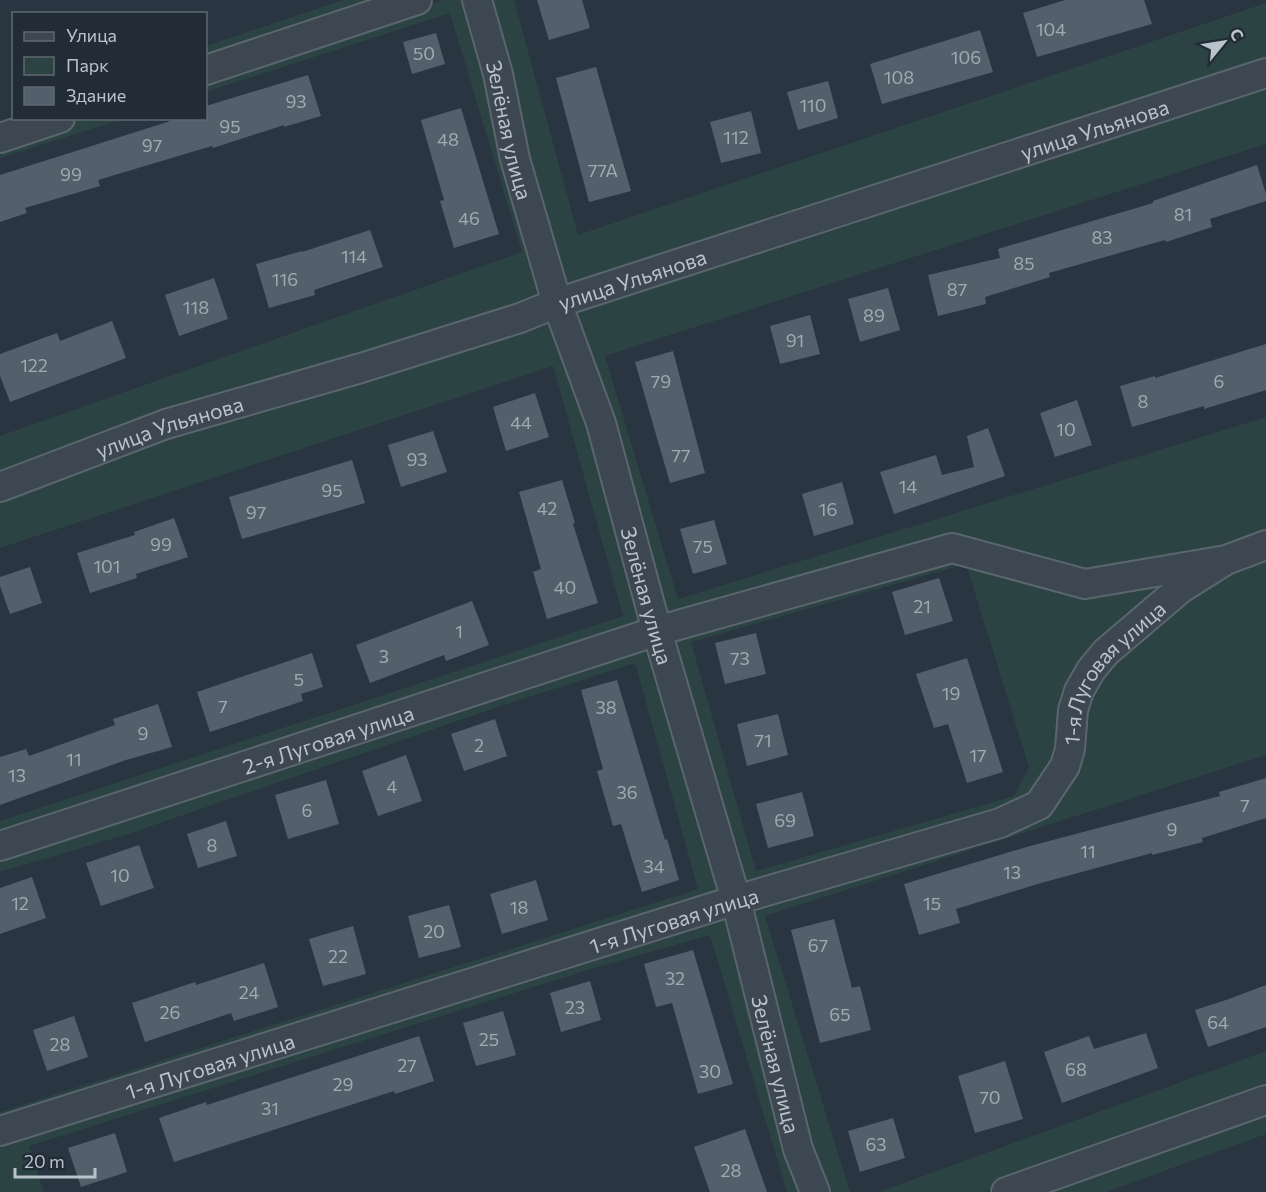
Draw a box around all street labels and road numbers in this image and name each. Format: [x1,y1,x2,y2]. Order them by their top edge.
street label: Зелёная улица [482,57,539,202]
street label: улица Ульянова [1017,93,1172,164]
street label: улица Ульянова [555,243,709,314]
street label: улица Ульянова [92,390,246,462]
street label: Зелёная улица [617,524,679,667]
street label: 1-я Луговая улица [1058,595,1170,746]
street label: 2-я Луговая улица [239,699,417,778]
street label: 1-я Луговая улица [586,882,761,958]
street label: Зелёная улица [748,992,806,1136]
street label: 1-я Луговая улица [122,1027,298,1103]

